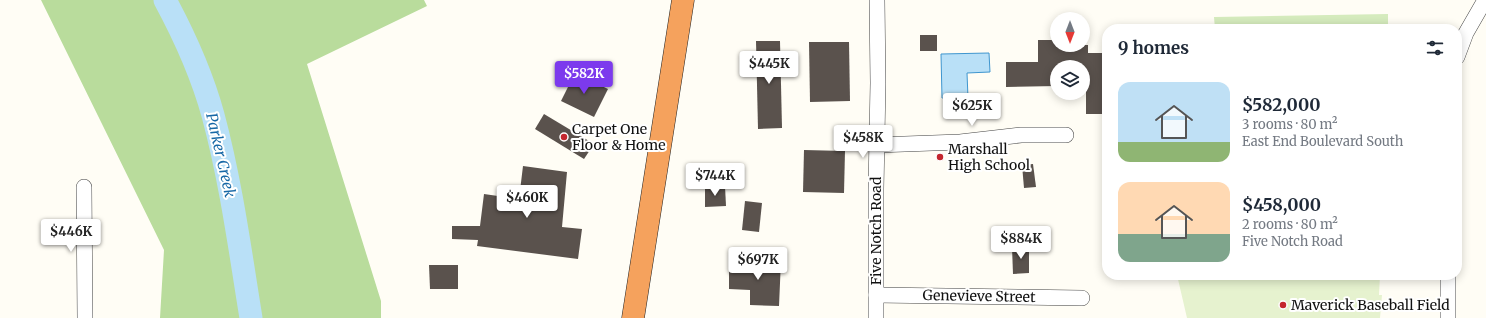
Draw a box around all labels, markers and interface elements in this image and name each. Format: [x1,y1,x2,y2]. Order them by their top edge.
north arrow [1050,12,1090,52]
map controls [1050,12,1090,100]
text: 9 homes [1118,37,1189,59]
icon: filters [1424,37,1446,59]
pin: $445K [741,51,797,85]
text: $445K [748,55,790,72]
button: layers [1050,60,1090,100]
pin: $582K [556,61,612,95]
text: $582K [564,65,604,82]
pin: $625K [944,93,1000,127]
text: $582,000 [1242,94,1320,116]
text: $625K [952,97,992,114]
icon: home [1150,98,1198,146]
water label: Parker Creek [202,111,240,200]
text: 3 rooms · 80 m² [1242,116,1337,133]
place label: Carpet One Floor & Home [572,120,665,154]
pin: $458K [835,125,891,159]
text: $458K [843,129,883,146]
marker: Carpet One Floor & Home [559,132,569,142]
text: East End Boulevard South [1242,133,1403,150]
place label: Marshall High School [948,140,1031,174]
marker: Marshall High School [935,152,945,162]
pin: $744K [687,163,743,197]
text: $744K [695,167,735,184]
street label: Five Notch Road [867,176,885,285]
pin: $460K [499,185,555,219]
text: $460K [506,189,548,206]
text: $458,000 [1242,194,1321,216]
icon: home [1150,198,1198,246]
text: 2 rooms · 80 m² [1242,216,1338,233]
pin: $446K [43,219,99,253]
text: $446K [50,223,92,240]
pin: $884K [993,226,1049,260]
text: $884K [1000,230,1042,247]
text: Five Notch Road [1242,233,1343,250]
pin: $697K [730,247,786,281]
text: $697K [737,251,779,268]
street label: Genevieve Street [922,286,1036,306]
place label: Maverick Baseball Field [1291,296,1450,314]
marker: Maverick Baseball Field [1278,300,1288,310]

